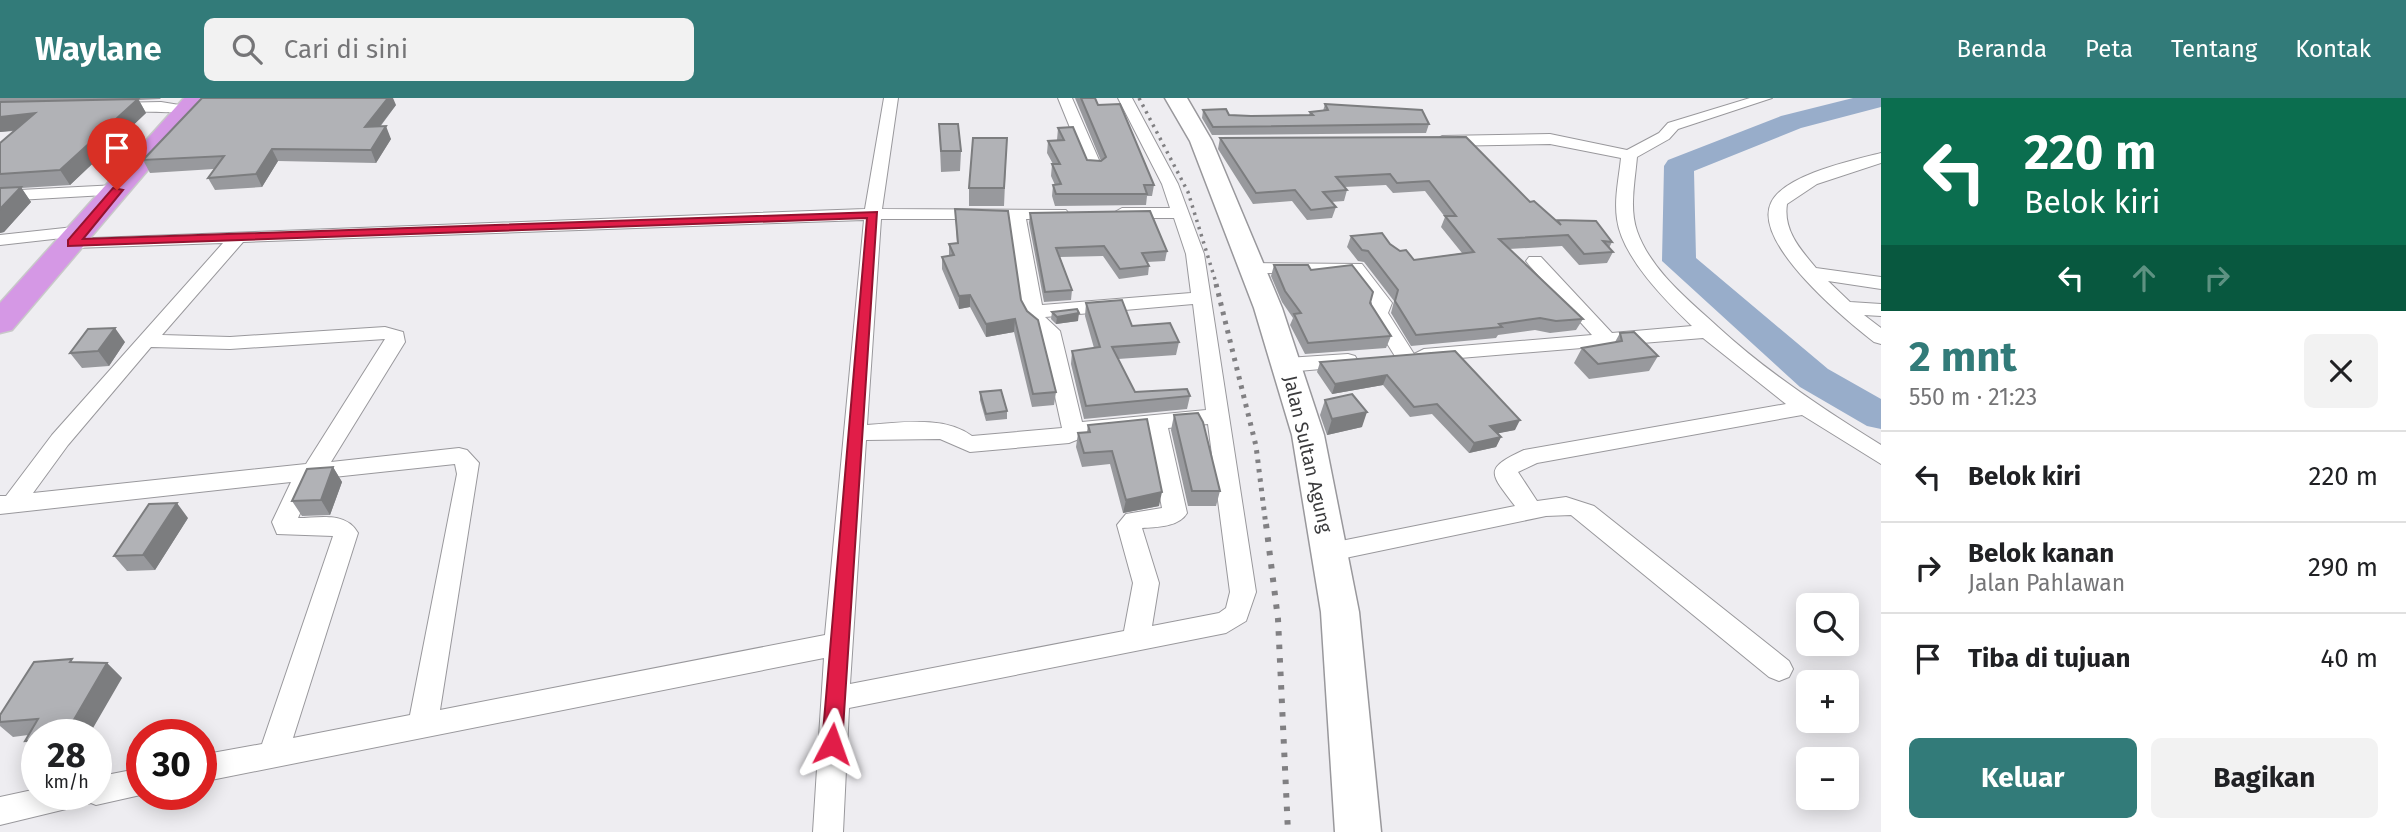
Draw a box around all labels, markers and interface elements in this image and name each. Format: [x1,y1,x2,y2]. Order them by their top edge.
search box [204,18,694,81]
text: Waylane [35,29,162,69]
icon: search [228,30,266,68]
text: Cari di sini [284,34,408,65]
text: Beranda [1956,35,2047,63]
text: Peta [2085,35,2133,63]
text: Tentang [2171,35,2257,63]
text: Kontak [2295,35,2371,63]
pin [87,118,147,190]
text: 220 m [2024,123,2156,182]
icon: left [1909,126,2000,217]
icon: arrive [98,129,136,167]
text: Belok kiri [2024,183,2160,221]
icon: left [2052,259,2090,297]
icon: ahead [2125,259,2163,297]
icon: right [2198,259,2236,297]
text: 2 mnt [1909,332,2017,382]
button: close [2304,334,2378,408]
street label: Jalan Sultan Agung [1279,373,1337,535]
text: 550 m · 21:23 [1909,383,2037,411]
icon: left [1909,458,1947,496]
text: Belok kiri [1968,461,2081,492]
text: 220 m [2309,461,2378,492]
text: Belok kanan [1968,538,2114,569]
icon: right [1909,549,1947,587]
text: 290 m [2308,552,2378,583]
text: Jalan Pahlawan [1968,569,2125,597]
map controls [1796,593,1859,810]
button: search [1796,593,1859,656]
icon: arrive [1909,640,1947,678]
text: Tiba di tujuan [1968,643,2130,674]
text: 40 m [2320,643,2378,674]
button: + [1796,670,1859,733]
position arrow [795,707,869,781]
speed limit sign: 30 [126,719,217,810]
text: 28 [47,734,86,776]
button: Keluar [1909,738,2137,818]
button: Bagikan [2151,738,2378,818]
button: − [1796,747,1859,810]
text: km/h [44,771,89,793]

